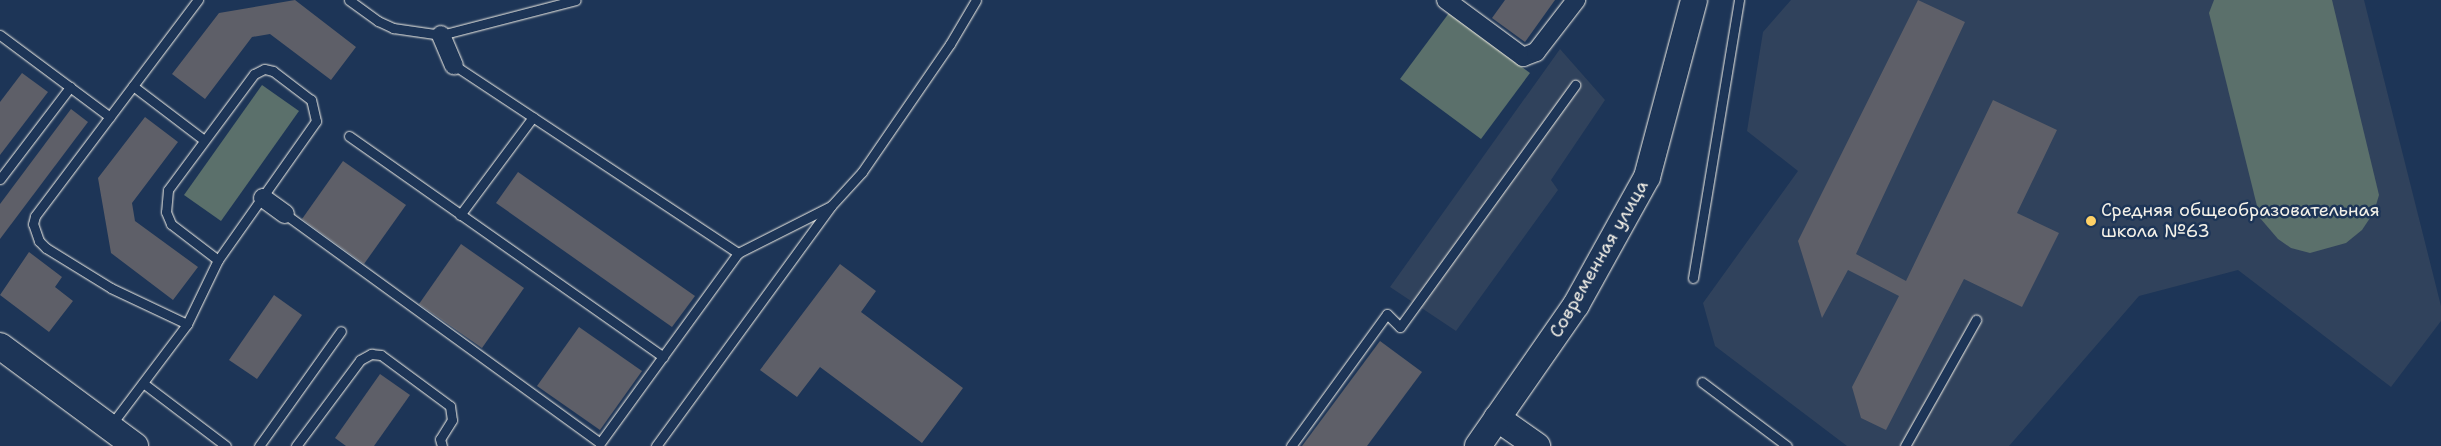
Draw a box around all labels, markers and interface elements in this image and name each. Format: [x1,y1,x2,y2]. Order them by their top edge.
street label: Современная улица [1545,176,1653,342]
place label: Средняя общеобразовательная школа №63 [2101,200,2380,242]
marker: Средняя общеобразовательная школа №63 [2085,215,2097,227]

